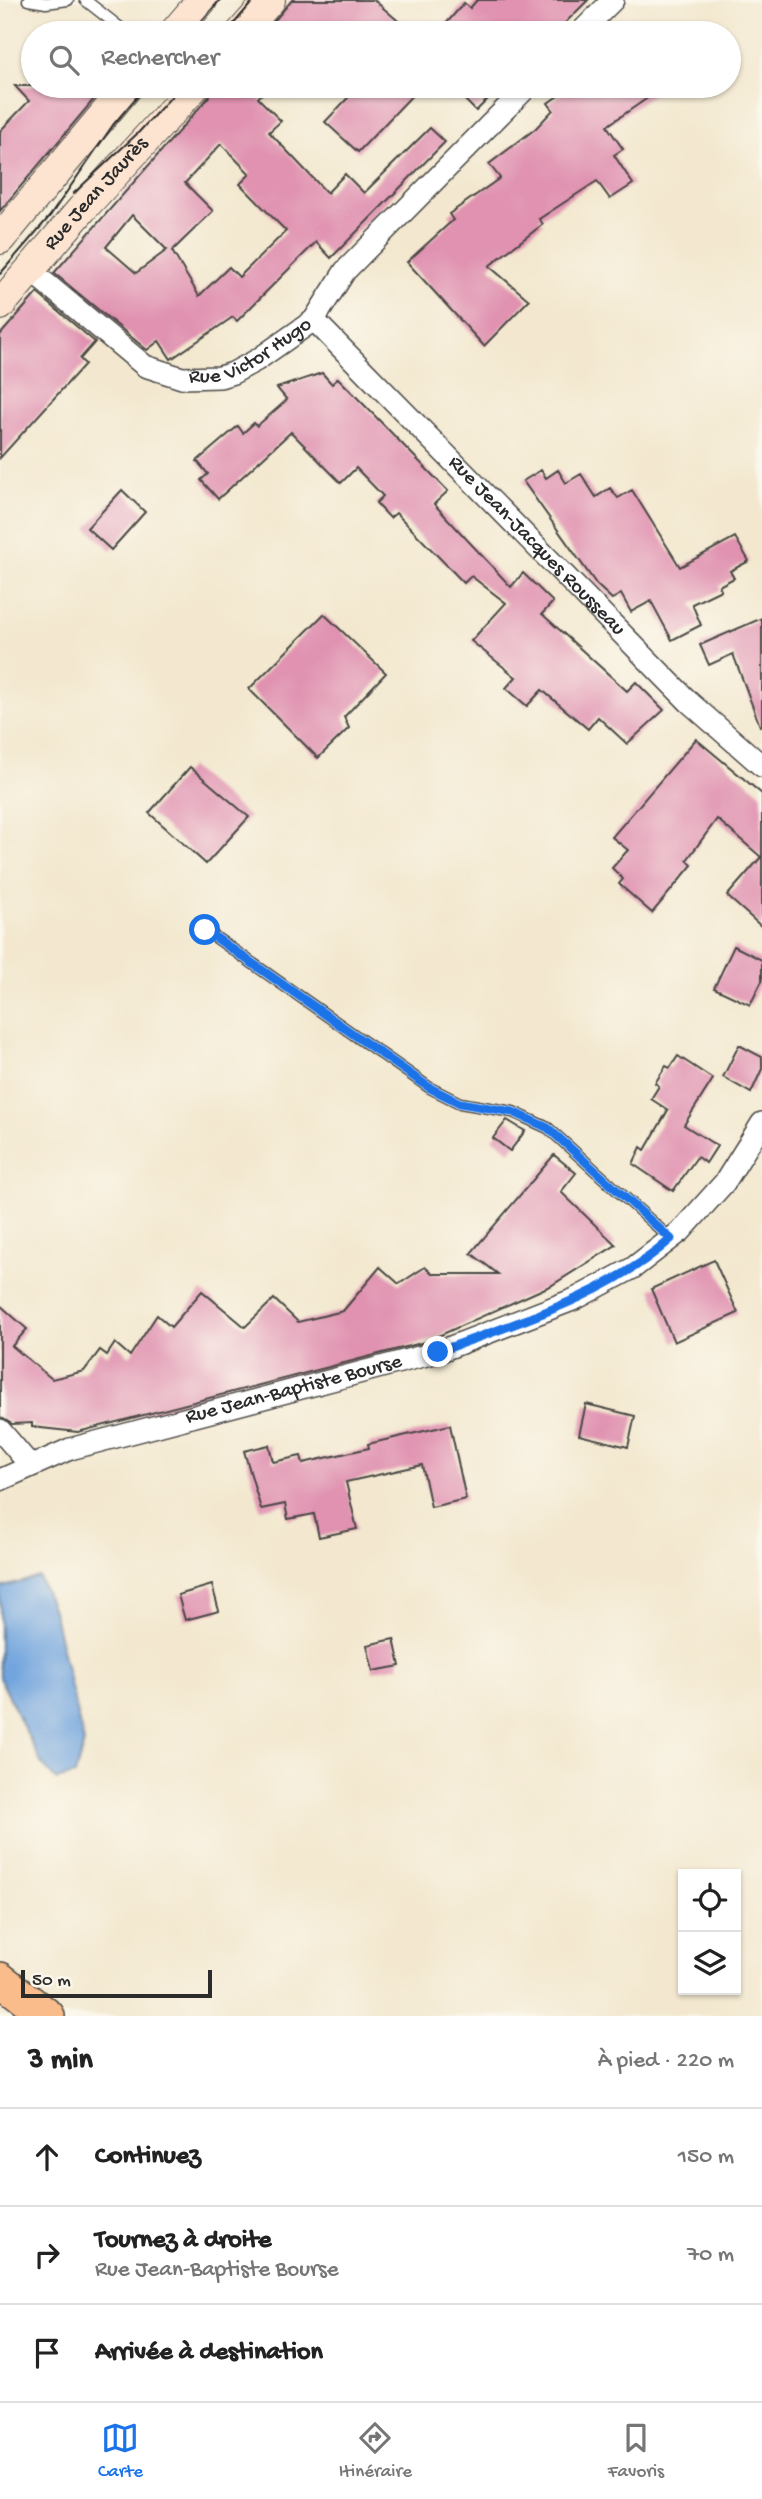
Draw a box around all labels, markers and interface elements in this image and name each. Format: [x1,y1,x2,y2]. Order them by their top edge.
search box [21,21,741,98]
icon: search [45,41,83,79]
text: Rechercher [101,44,219,75]
street label: Rue Jean Jaurès [39,131,155,256]
street label: Rue Victor Hugo [189,313,317,390]
street label: Rue Jean-Jacques Rousseau [442,451,630,642]
route start [189,914,220,945]
route end [422,1336,453,1367]
street label: Rue Jean-Baptiste Bourse [183,1349,406,1430]
map controls [678,1869,741,1995]
button: locate [678,1869,741,1932]
button: layers [678,1932,741,1995]
scale bar [21,1967,212,1999]
text: 50 m [32,1970,71,1993]
text: 3 min [28,2044,93,2079]
text: À pied · 220 m [598,2048,734,2075]
icon: ahead [28,2138,66,2176]
text: Continuez [95,2142,201,2173]
text: 150 m [678,2144,734,2171]
text: Tournez à droite [95,2226,272,2257]
icon: right [28,2236,66,2274]
text: 70 m [687,2242,734,2269]
text: Rue Jean-Baptiste Bourse [95,2257,339,2284]
icon: arrive [28,2334,66,2372]
text: Arrivée à destination [95,2338,323,2369]
tab: Carte [98,2419,143,2484]
tab: Itinéraire [339,2419,412,2484]
tab: Favoris [608,2419,664,2484]

